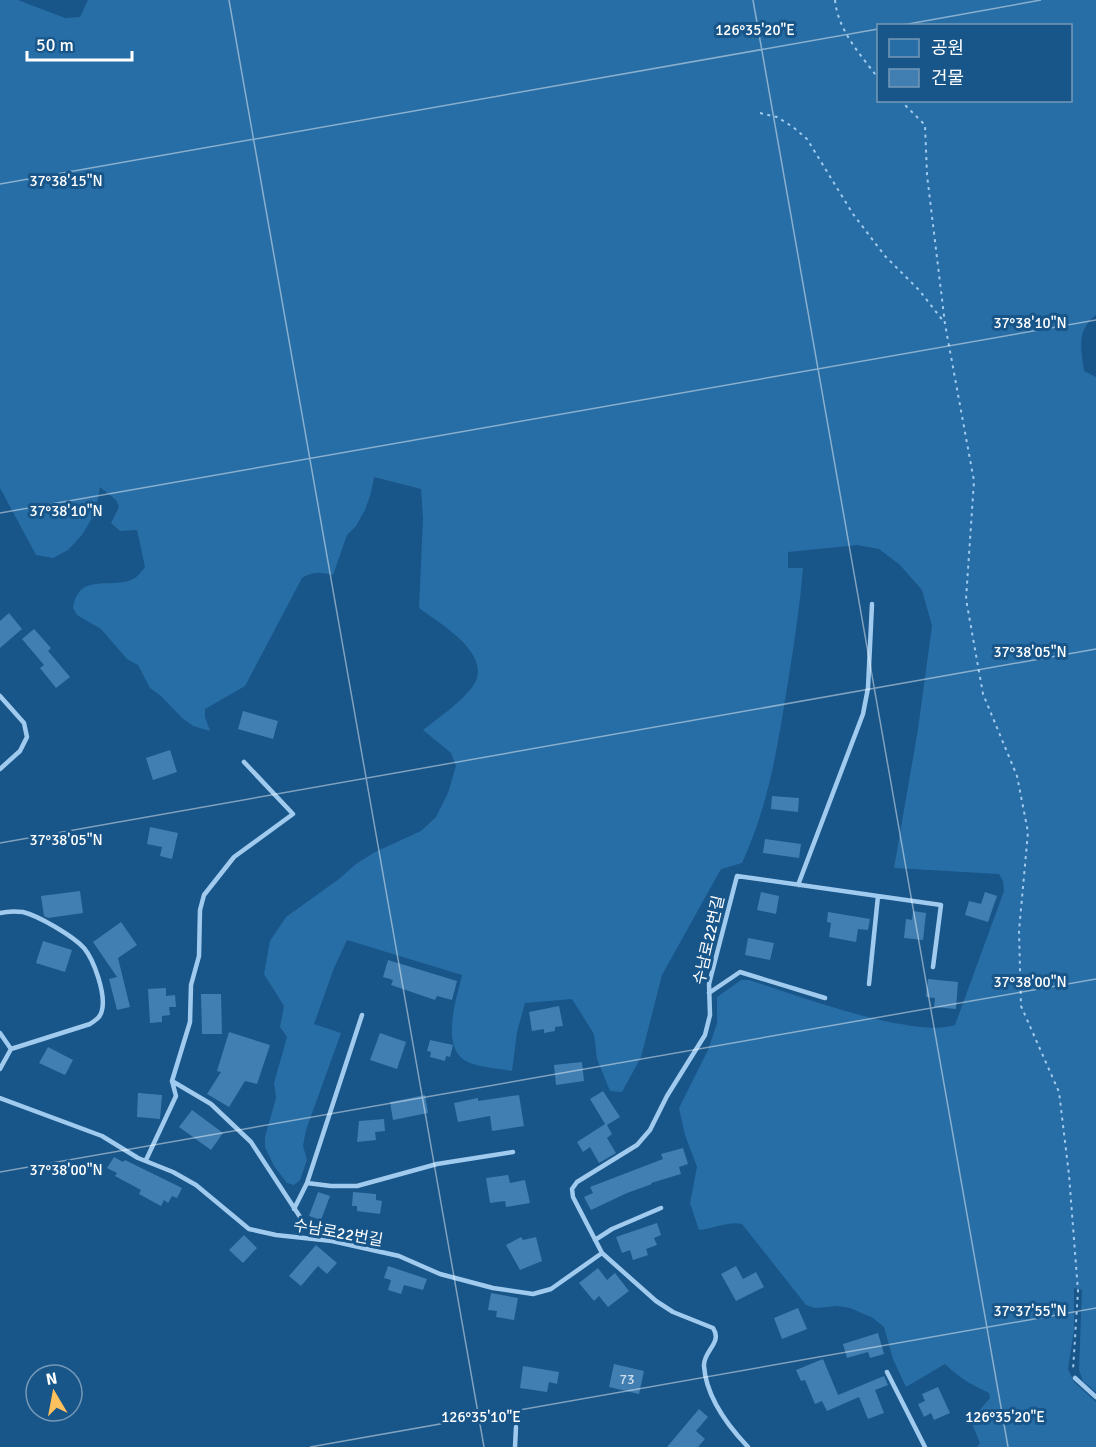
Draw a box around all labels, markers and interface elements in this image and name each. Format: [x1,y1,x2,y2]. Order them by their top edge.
text: 126°35'20"E [715,21,795,39]
scale bar [27,24,132,62]
legend [877,24,1072,102]
text: 50 m [36,34,74,56]
text: 공원 [931,37,964,59]
text: 건물 [931,67,964,89]
text: 37°38'15"N [29,172,103,190]
text: 37°38'10"N [993,314,1067,332]
text: 37°38'10"N [29,502,103,520]
text: 37°38'05"N [993,643,1067,661]
text: 37°38'05"N [29,831,103,849]
street label: 수남로22번길 [689,893,729,987]
text: 37°38'00"N [993,973,1067,991]
text: 37°38'00"N [29,1161,103,1179]
street label: 수남로22번길 [292,1215,384,1251]
text: 37°37'55"N [993,1302,1067,1320]
north arrow [24,1363,84,1423]
text: N [44,1368,59,1390]
house number: 73 [619,1371,635,1388]
text: 126°35'10"E [441,1408,521,1426]
text: 126°35'20"E [965,1408,1045,1426]

